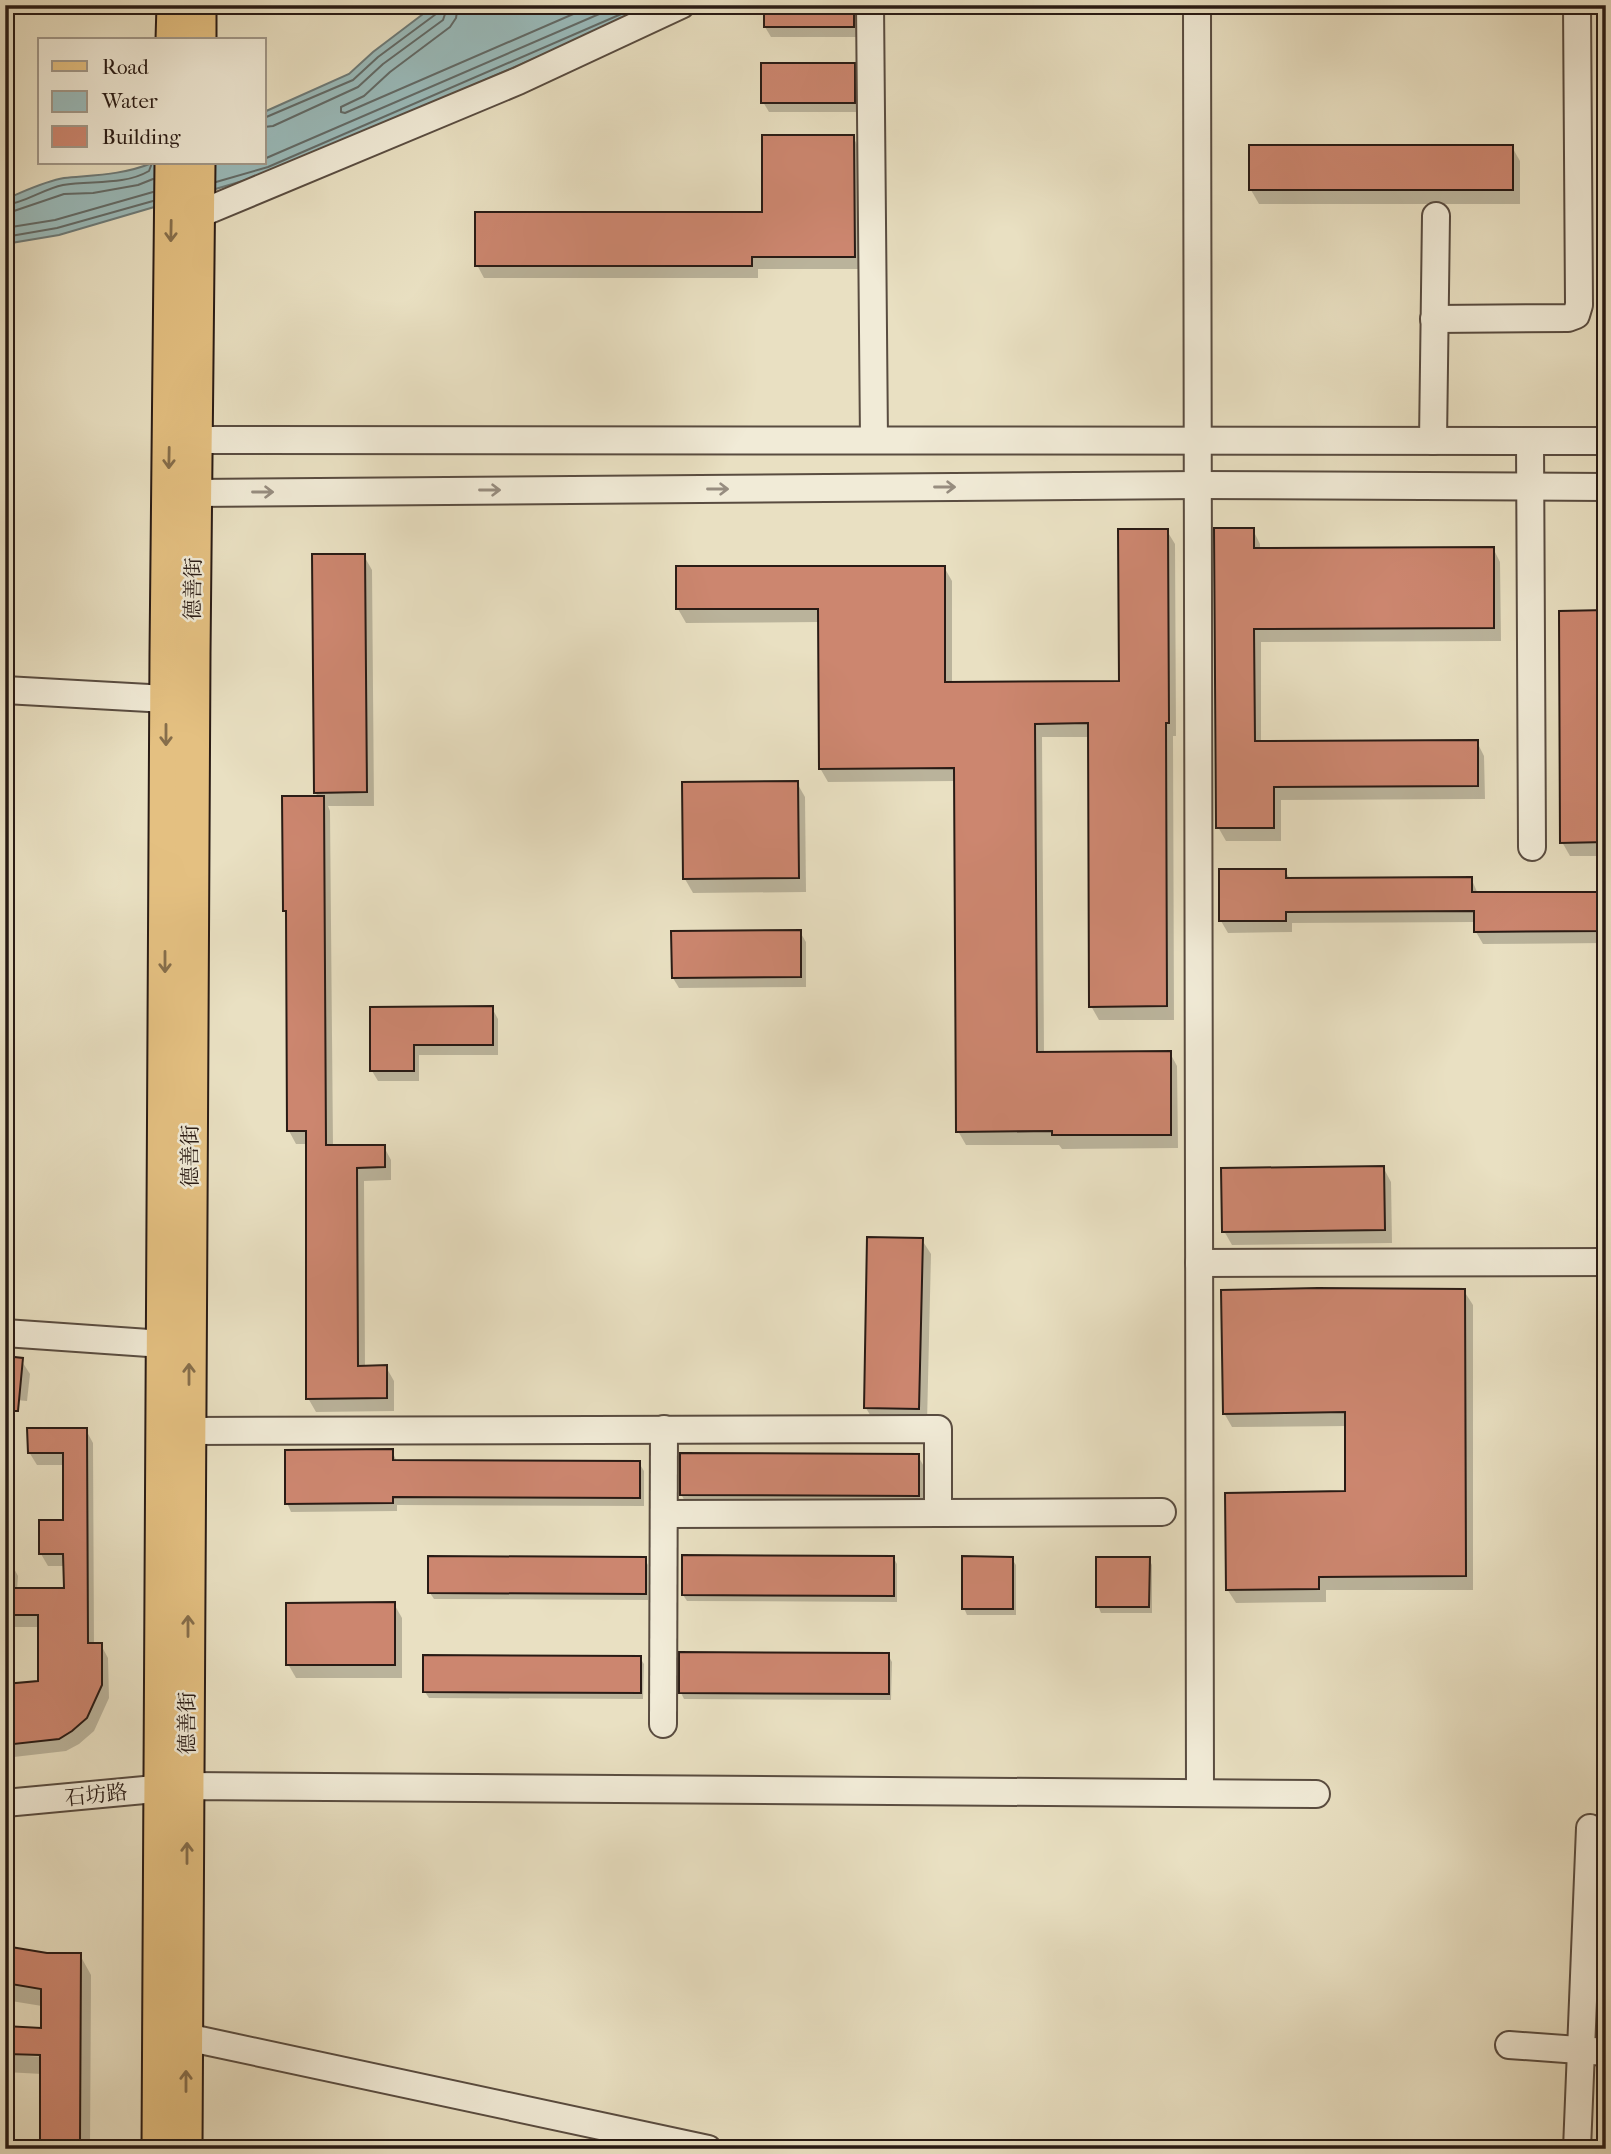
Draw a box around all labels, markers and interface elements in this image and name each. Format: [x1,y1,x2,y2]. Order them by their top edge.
legend [38,38,266,164]
text: Road [102,55,149,79]
text: Water [101,89,158,113]
text: Building [102,125,181,149]
one-way arrow [164,219,178,242]
one-way arrow [162,447,176,470]
one-way arrow [933,480,956,494]
one-way arrow [706,482,729,496]
one-way arrow [478,484,501,497]
one-way arrow [251,485,274,499]
street label: 德善街 [180,557,206,621]
one-way arrow [159,723,173,746]
one-way arrow [158,951,172,974]
street label: 德善街 [178,1125,202,1188]
one-way arrow [182,1362,196,1385]
one-way arrow [181,1614,195,1637]
street label: 德善街 [175,1692,199,1755]
street label: 石坊路 [63,1780,129,1810]
one-way arrow [180,1842,194,1865]
one-way arrow [179,2069,192,2092]

